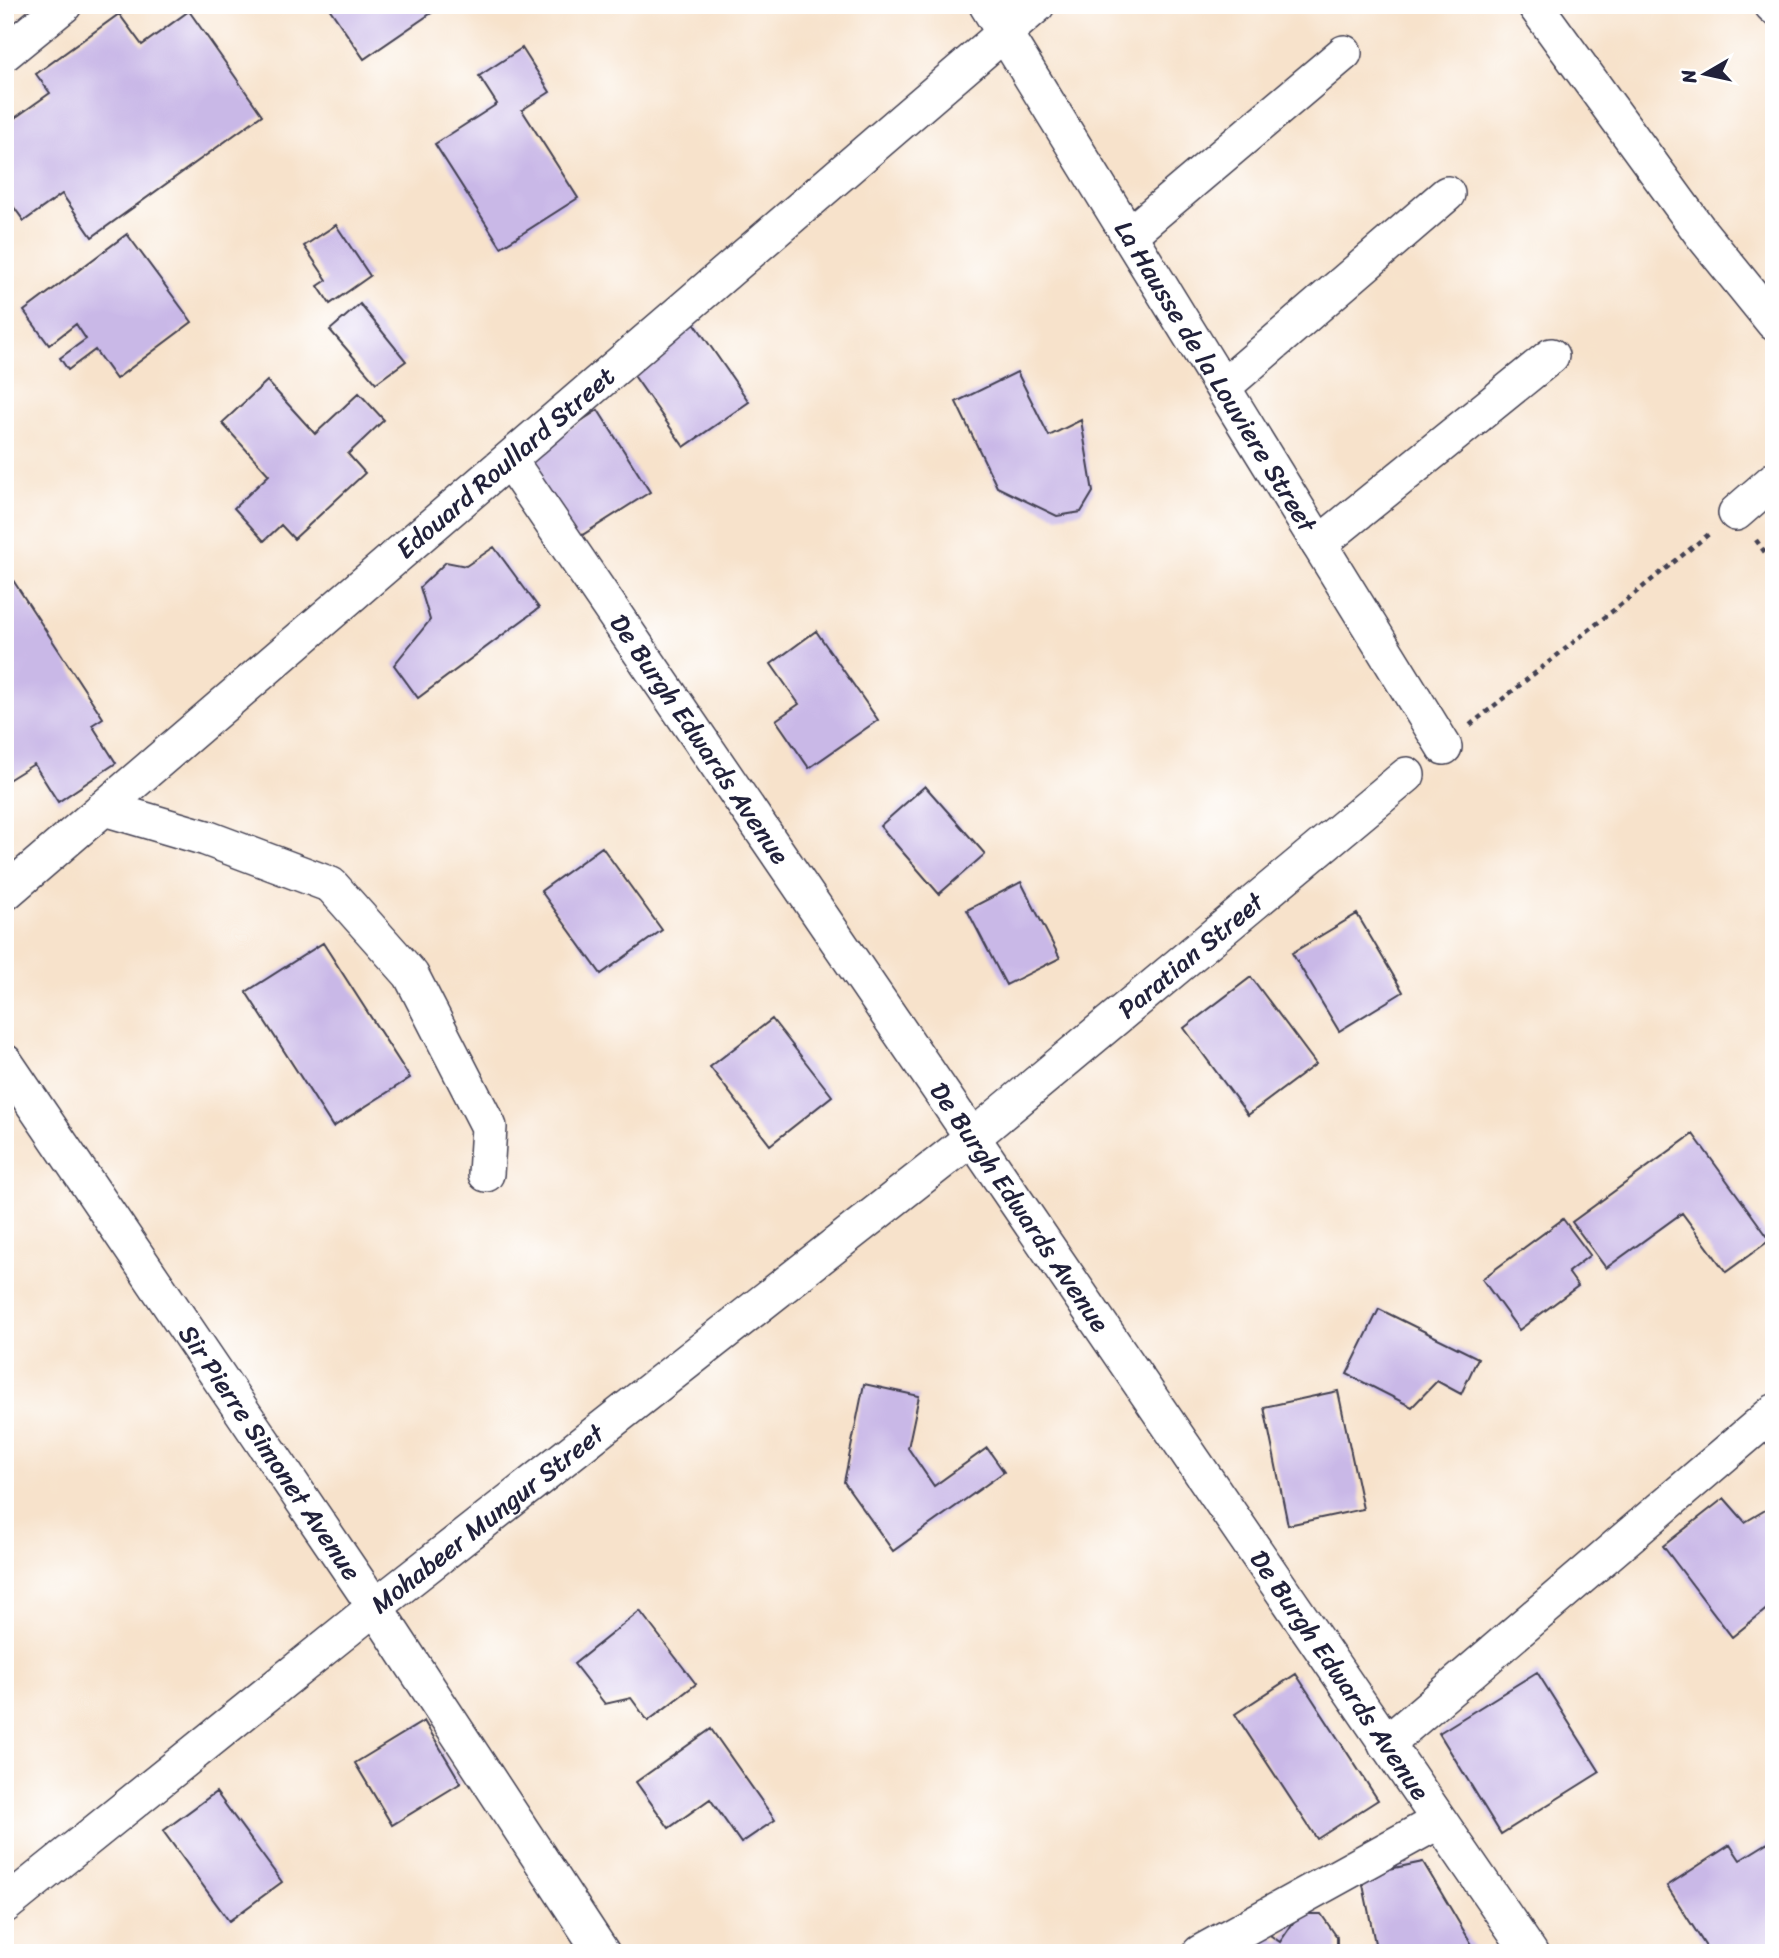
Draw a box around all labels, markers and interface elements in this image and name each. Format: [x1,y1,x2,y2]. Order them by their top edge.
north arrow [1670,38,1740,108]
text: N [1671,67,1706,87]
street label: La Hausse de la Louviere Street [1102,211,1330,543]
street label: Edouard Roullard Street [385,354,626,571]
street label: De Burgh Edwards Avenue [597,604,803,874]
street label: Paratian Street [1107,879,1276,1031]
street label: De Burgh Edwards Avenue [917,1072,1123,1342]
street label: Sir Pierre Simonet Avenue [166,1315,374,1590]
street label: Mohabeer Mungur Street [360,1411,616,1626]
street label: De Burgh Edwards Avenue [1237,1540,1443,1811]

